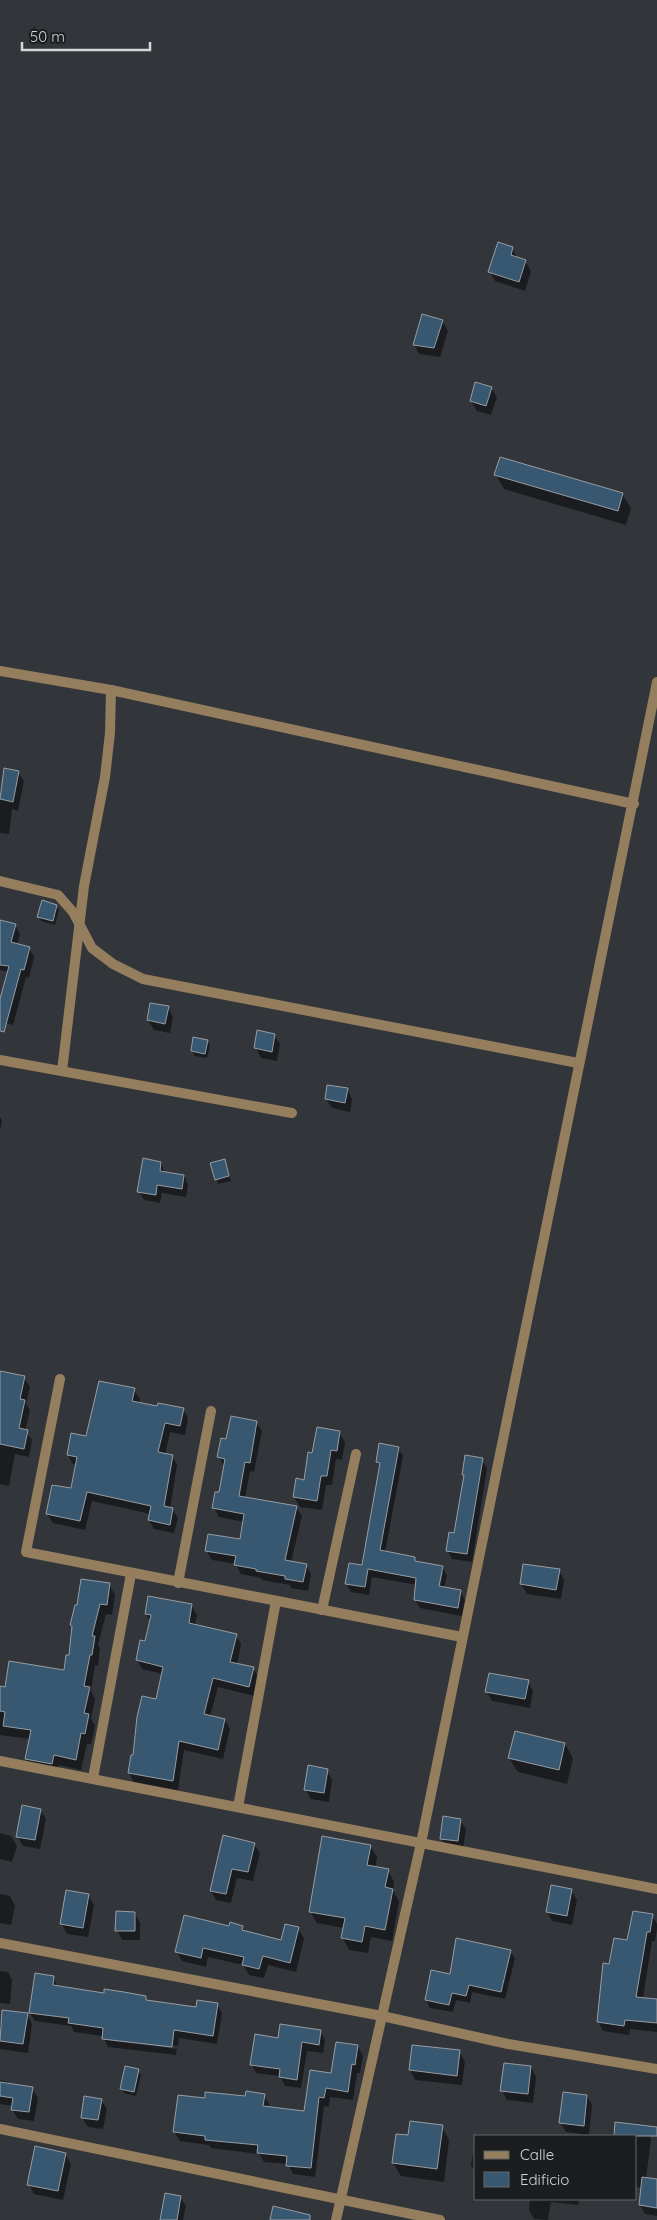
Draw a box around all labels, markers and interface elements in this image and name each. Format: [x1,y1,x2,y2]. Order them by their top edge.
scale bar [22,20,150,52]
text: 50 m [30,27,65,46]
legend [474,2135,637,2200]
text: Calle [520,2145,554,2164]
text: Edificio [520,2170,569,2189]

